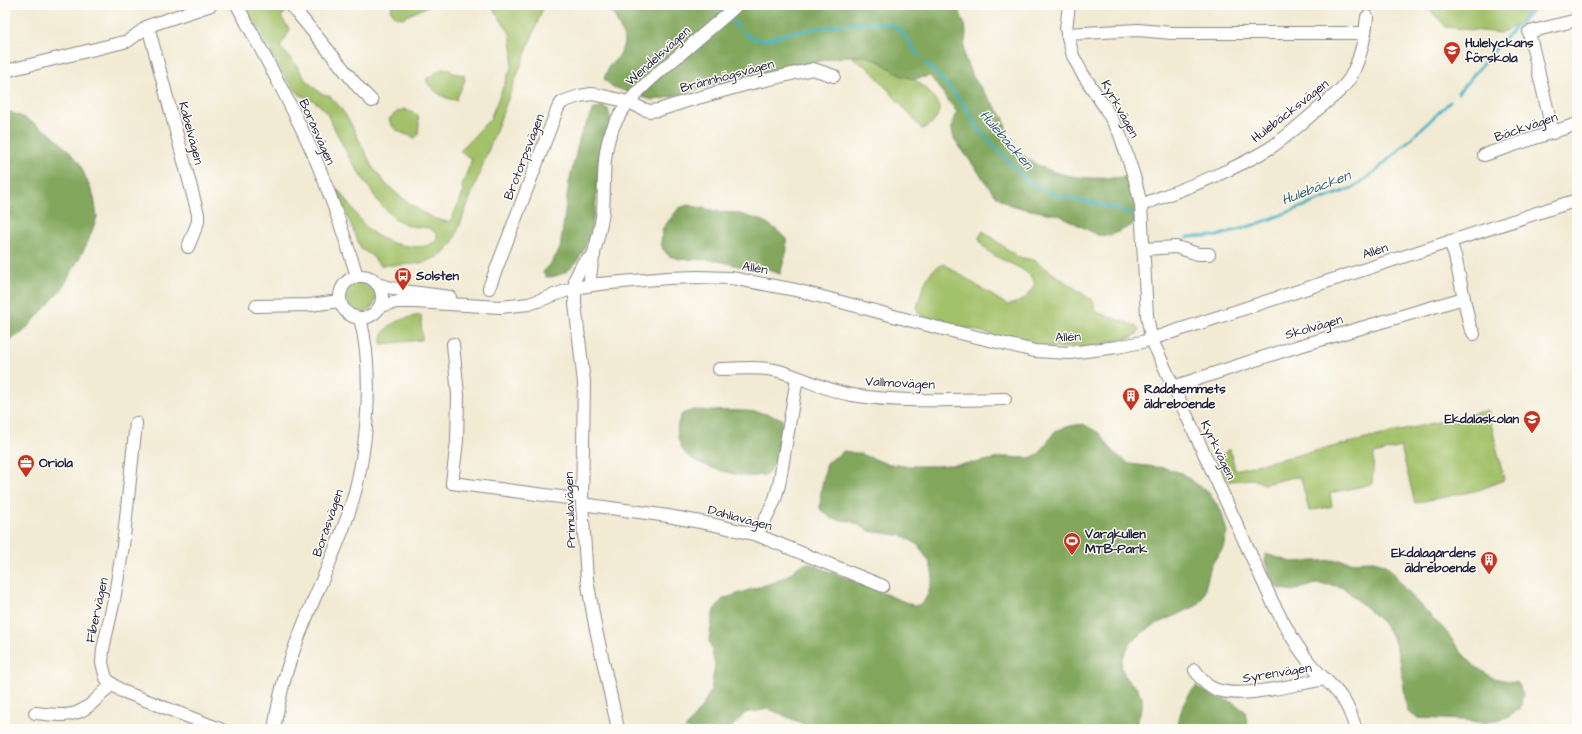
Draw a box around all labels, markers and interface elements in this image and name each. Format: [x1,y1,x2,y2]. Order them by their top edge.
street label: Wendelsvägen [622,22,695,91]
place label: Hulelyckans förskola [1464,34,1534,67]
school or university icon: Hulelyckans förskola [1442,40,1462,65]
street label: Brännhögsvägen [678,55,777,98]
street label: Hulebäcksvägen [1248,75,1334,148]
street label: Kyrkvägen [1096,77,1144,142]
street label: Boråsvägen [294,96,340,169]
street label: Kabelvägen [173,100,208,167]
water label: Hulebäcken [975,106,1038,175]
street label: Bäckvägen [1492,108,1561,147]
street label: Brotorpsvägen [499,111,550,203]
water label: Hulebäcken [1279,165,1354,210]
street label: Allén [1360,238,1391,264]
street label: Allén [741,257,770,279]
bus stop icon: Solsten [393,266,413,291]
place label: Solsten [415,267,460,285]
street label: Skolvägen [1283,310,1346,345]
street label: Allén [1055,328,1082,346]
street label: Vallmovägen [865,372,936,395]
place label: Rådahemmets äldreboende [1143,380,1226,413]
building icon: Rådahemmets äldreboende [1121,386,1141,411]
school or university icon: Ekdalaskolan [1522,409,1542,434]
place label: Ekdalaskolan [1444,410,1519,428]
street label: Kyrkvägen [1195,417,1240,483]
office icon: Oriola [16,453,36,478]
place label: Oriola [39,454,73,472]
street label: Primulavägen [560,471,581,548]
street label: Boråsvägen [308,486,349,560]
street label: Dahliavägen [706,501,775,536]
place label: Vargkullen MTB-Park [1084,525,1148,558]
sports icon: Vargkullen MTB-Park [1062,531,1082,556]
place label: Ekdalagårdens äldreboende [1391,544,1476,577]
building icon: Ekdalagårdens äldreboende [1479,550,1499,575]
street label: Fibervägen [81,575,114,644]
street label: Syrenvägen [1241,659,1314,688]

